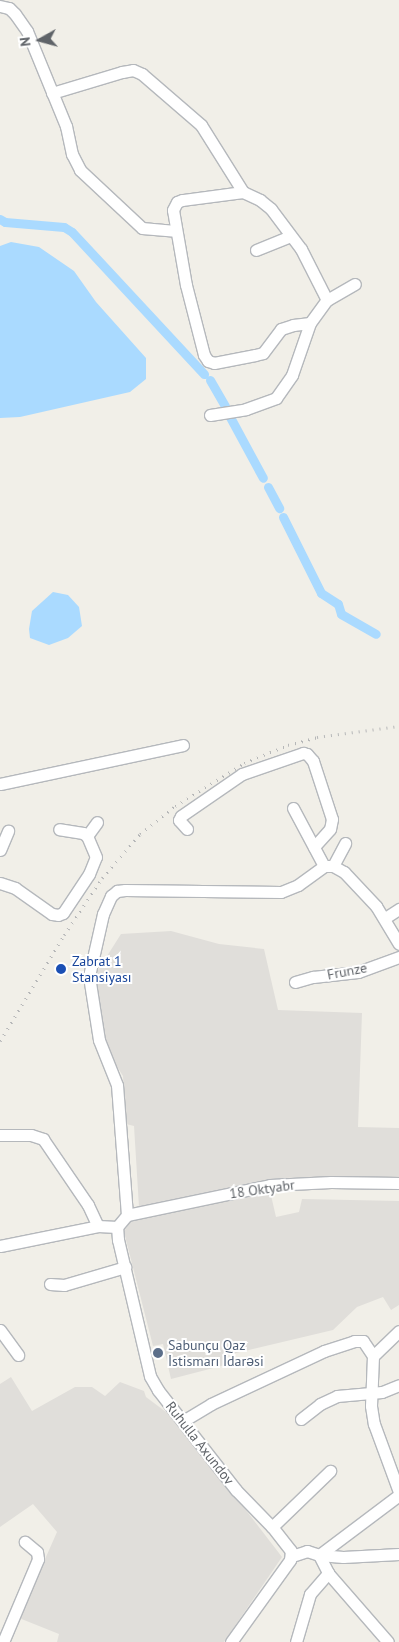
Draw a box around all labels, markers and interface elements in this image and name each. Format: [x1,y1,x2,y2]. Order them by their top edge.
north arrow [15,15,65,65]
text: N [16,36,35,47]
place label: Zabrat 1 Stansiyası [72,953,132,986]
street label: Frunze [326,959,368,983]
marker: Zabrat 1 Stansiyası [54,962,68,976]
street label: 18 Oktyabr [228,1176,296,1202]
place label: Sabunçu Qaz İstismarı İdarəsi [168,1337,264,1370]
marker: Sabunçu Qaz İstismarı İdarəsi [152,1347,164,1359]
street label: Ruhulla Axundov [162,1398,238,1488]

